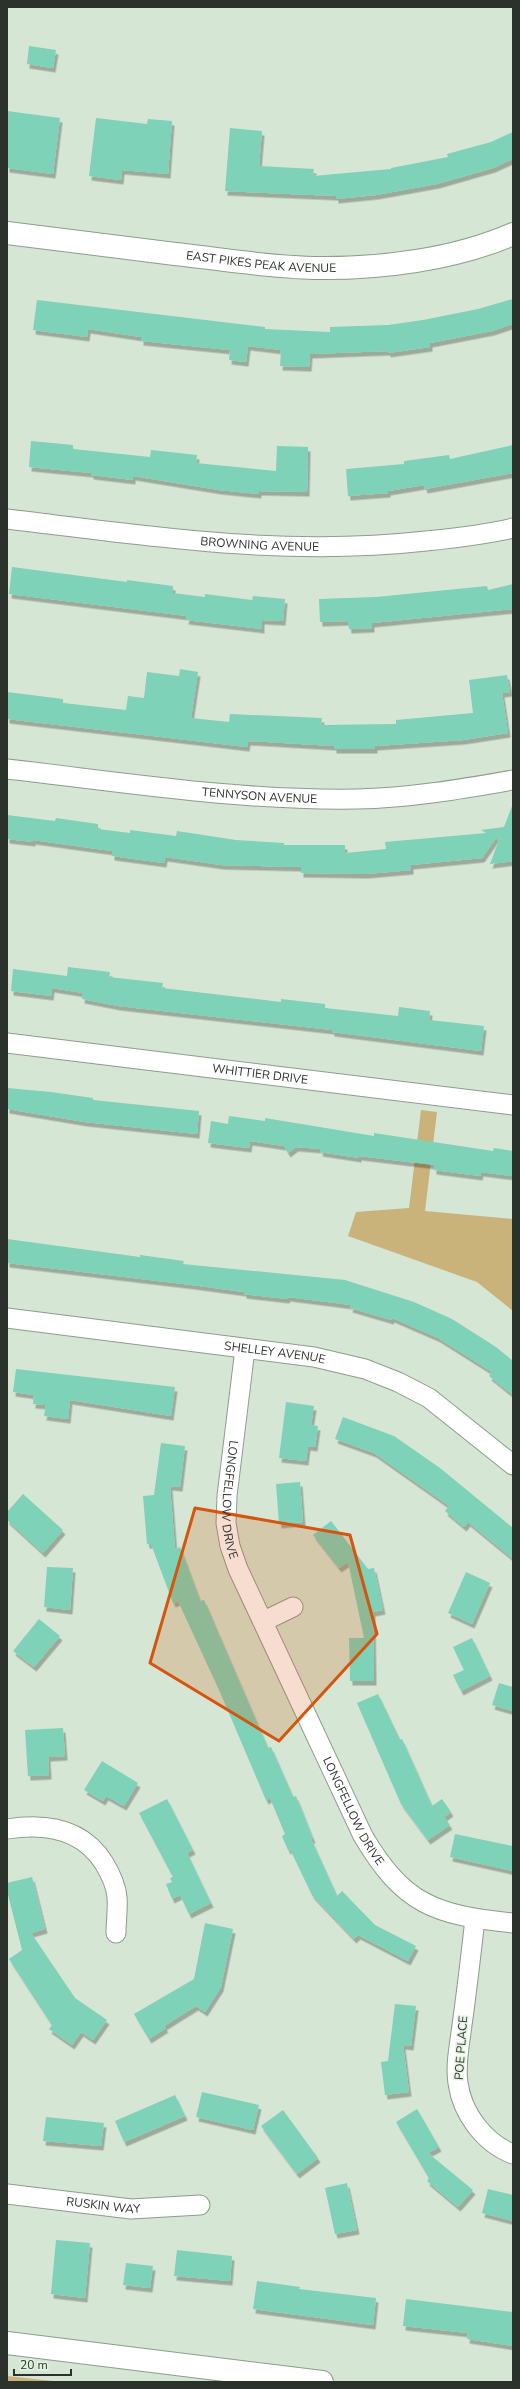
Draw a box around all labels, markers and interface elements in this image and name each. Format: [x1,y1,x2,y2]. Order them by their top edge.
street label: EAST PIKES PEAK AVENUE [185,247,336,276]
street label: BROWNING AVENUE [200,533,319,555]
street label: TENNYSON AVENUE [201,784,317,807]
street label: WHITTIER DRIVE [211,1060,309,1088]
street label: SHELLEY AVENUE [223,1338,327,1367]
street label: LONGFELLOW DRIVE [218,1439,242,1561]
street label: LONGFELLOW DRIVE [319,1754,388,1869]
street label: POE PLACE [451,2015,471,2081]
street label: RUSKIN WAY [65,2193,142,2217]
scale bar [14,2351,71,2377]
text: 20 m [20,2357,48,2373]

